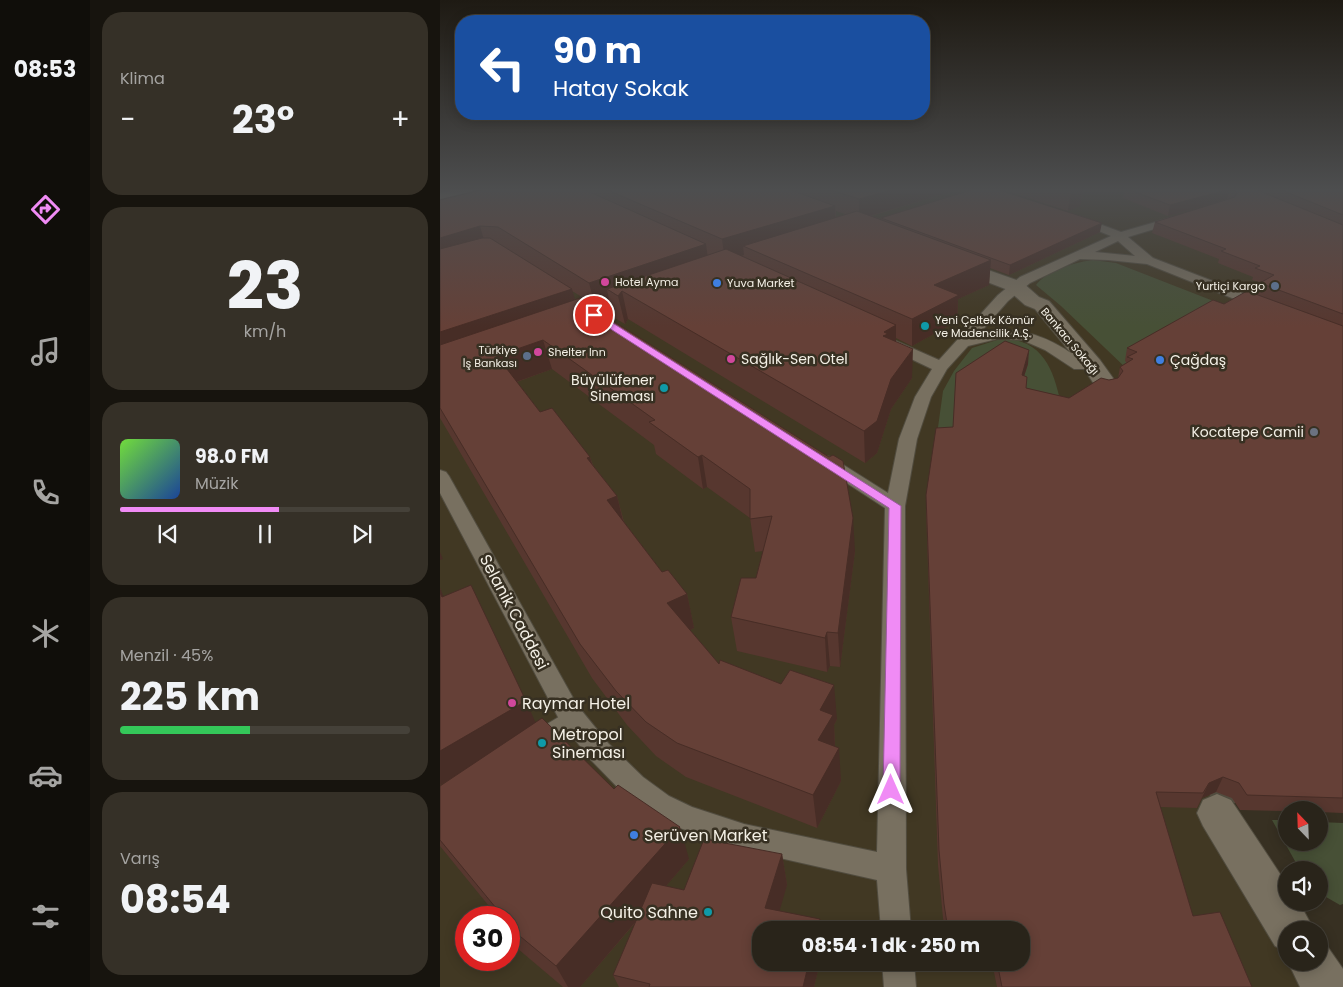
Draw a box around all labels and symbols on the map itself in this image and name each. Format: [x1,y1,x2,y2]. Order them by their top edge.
place label: Hotel Ayma [615,274,679,290]
place label: Yuva Market [727,275,795,291]
marker: Hotel Ayma [599,276,611,288]
marker: Yuva Market [711,277,723,289]
place label: Yurtiçi Kargo [1196,278,1265,294]
marker: Yurtiçi Kargo [1269,280,1281,292]
pin [573,294,615,336]
street label: Bankacı Sokağı [1037,304,1103,378]
place label: Yeni Çeltek Kömür ve Madencilik A.Ş. [935,312,1034,341]
marker: Yeni Çeltek Kömür ve Madencilik A.Ş. [919,320,931,332]
place label: Türkiye İş Bankası [463,342,517,371]
place label: Shelter Inn [548,344,606,360]
marker: Shelter Inn [532,346,544,358]
place label: Sağlık-Sen Otel [741,349,848,369]
marker: Türkiye İş Bankası [521,350,533,362]
place label: Çağdaş [1170,350,1226,370]
marker: Sağlık-Sen Otel [725,353,737,365]
marker: Çağdaş [1154,354,1166,366]
place label: Büyülüfener Sineması [571,370,654,406]
marker: Büyülüfener Sineması [658,382,670,394]
place label: Kocatepe Camii [1191,422,1304,442]
marker: Kocatepe Camii [1308,426,1320,438]
street label: Selanik Caddesi [474,550,554,674]
place label: Raymar Hotel [522,692,630,715]
marker: Raymar Hotel [506,697,518,709]
place label: Metropol Sineması [552,723,625,764]
marker: Metropol Sineması [536,737,548,749]
position arrow [864,763,916,815]
north arrow [1278,801,1328,851]
place label: Serüven Market [644,824,768,847]
marker: Serüven Market [628,829,640,841]
place label: Quito Sahne [600,901,698,924]
speed limit sign: 30 [455,906,520,971]
marker: Quito Sahne [702,906,714,918]

